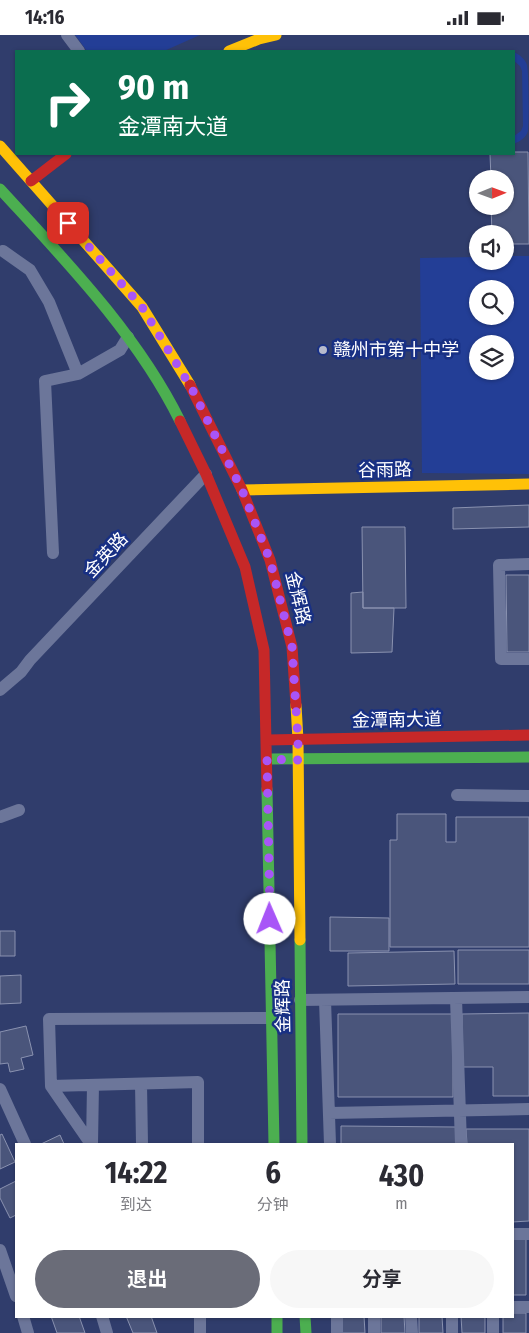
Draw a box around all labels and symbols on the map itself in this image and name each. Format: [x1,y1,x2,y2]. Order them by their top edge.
north arrow [469,170,514,215]
pin [47,202,89,244]
place label: 赣州市第十中学 [333,339,459,361]
marker: 赣州市第十中学 [317,344,329,356]
street label: 谷雨路 [358,459,412,481]
street label: 金英路 [80,528,132,582]
street label: 金辉路 [281,569,315,627]
street label: 金潭南大道 [352,708,442,732]
position arrow [243,892,295,944]
street label: 金辉路 [272,979,294,1033]

